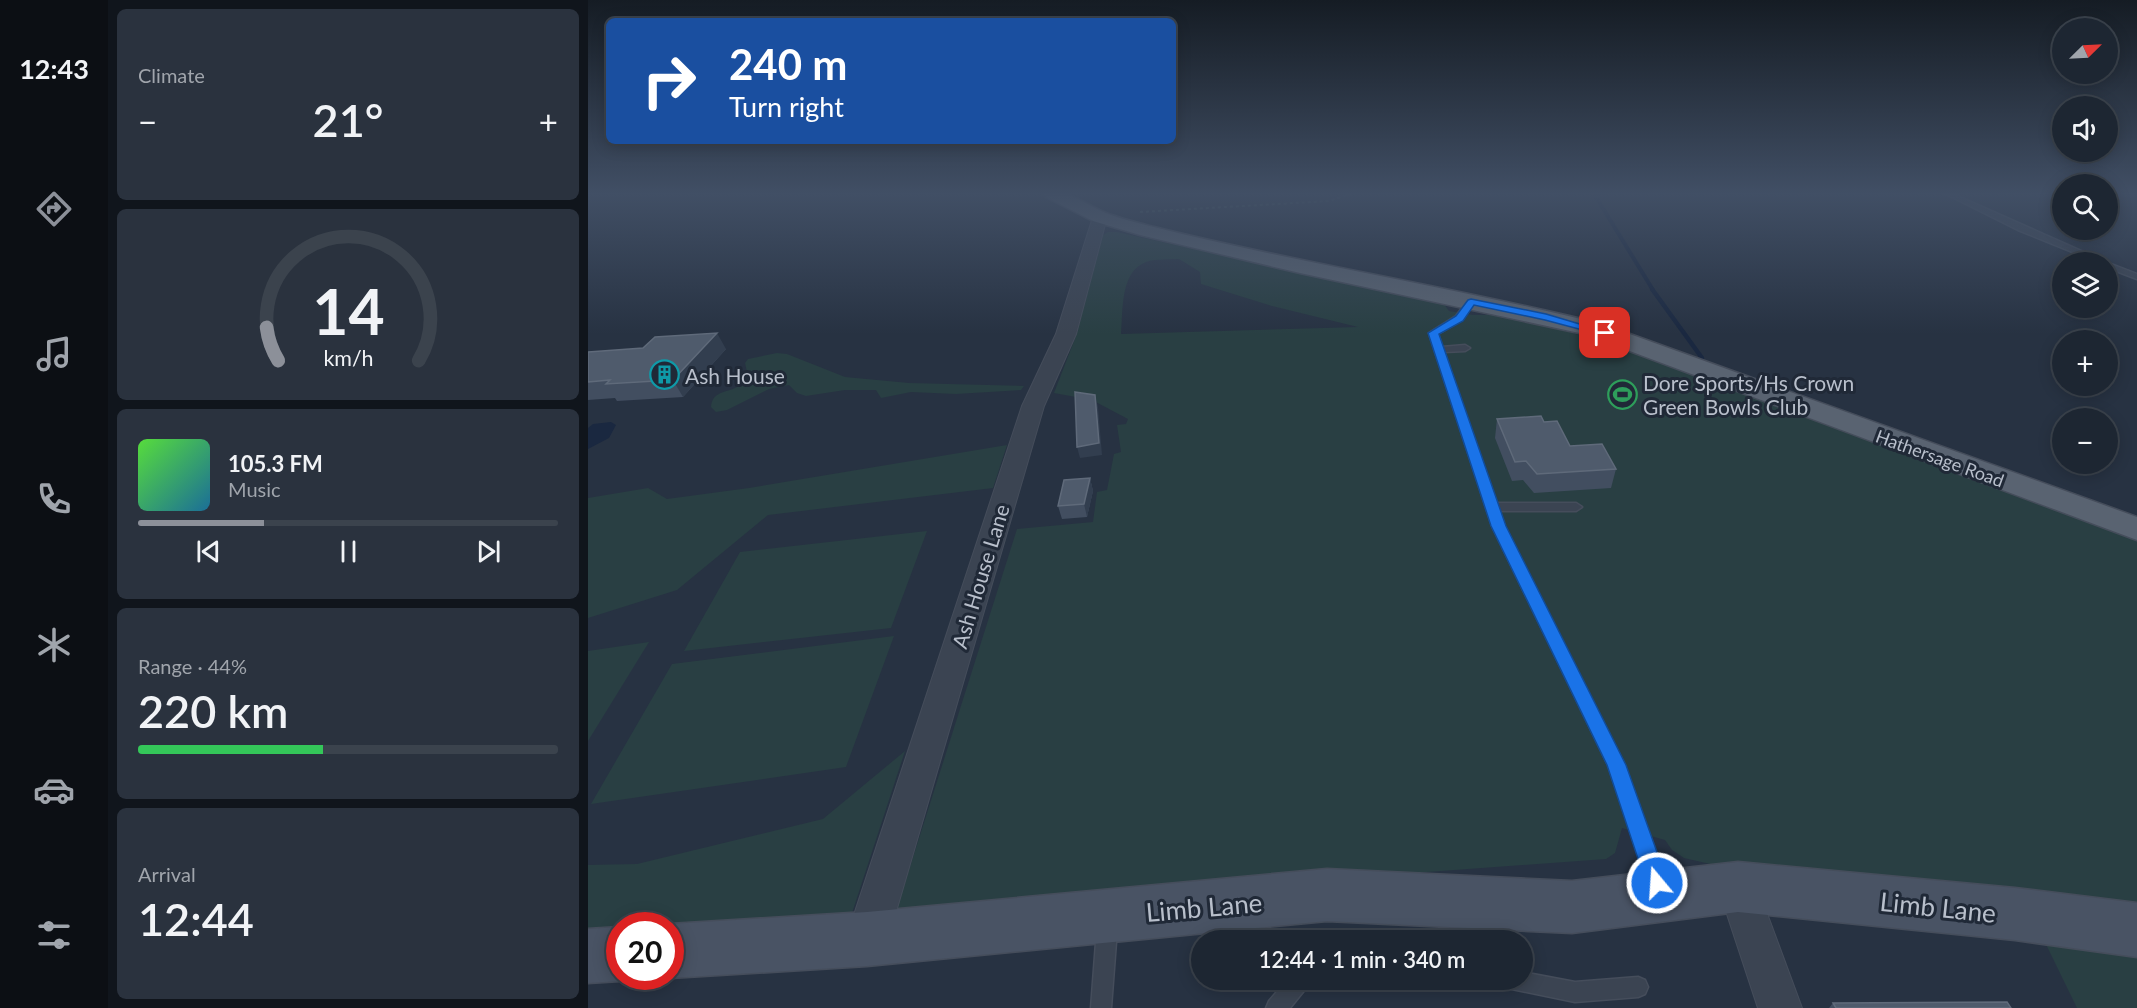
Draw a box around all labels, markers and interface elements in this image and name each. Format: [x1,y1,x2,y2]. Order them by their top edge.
north arrow [2052,18,2118,84]
map controls [2052,18,2118,474]
text: 240 m [729,39,847,89]
icon: right [630,42,708,120]
text: 12:43 [19,52,89,85]
text: Climate [138,63,205,87]
text: Turn right [729,90,844,123]
text: 21° [313,93,383,147]
button: sound [2052,96,2118,162]
text: − [138,101,157,141]
text: + [539,101,558,141]
button: search [2052,174,2118,240]
icon: directions [33,188,75,230]
button: layers [2052,252,2118,318]
text: 14 [312,273,384,348]
pin [1579,307,1630,358]
icon: arrive [1588,316,1621,349]
button: + [2052,330,2118,396]
icon: music [33,333,75,375]
text: km/h [323,346,373,372]
building icon: Ash House [648,359,680,391]
place label: Ash House [685,363,785,388]
place label: Dore Sports/Hs Crown Green Bowls Club [1643,370,1854,419]
sports icon: Dore Sports/Hs Crown Green Bowls Club [1606,378,1638,410]
button: − [2052,408,2118,474]
street label: Hathersage Road [1873,425,2007,491]
text: 105.3 FM [228,450,323,477]
text: Music [228,477,281,501]
icon: phone [33,478,75,520]
street label: Ash House Lane [946,501,1014,651]
icon: previous [192,535,225,568]
icon: pause [332,535,365,568]
icon: next [472,535,505,568]
icon: climate [33,624,75,666]
text: Range · 44% [138,654,247,678]
text: 220 km [138,684,288,738]
icon: car [33,769,75,811]
position arrow [1625,851,1689,915]
text: Arrival [138,862,196,886]
street label: Limb Lane [1878,885,1998,929]
street label: Limb Lane [1144,886,1264,928]
text: 12:44 [138,892,254,946]
speed limit sign: 20 [606,912,684,990]
icon: filters [33,914,75,956]
text: 12:44 · 1 min · 340 m [1259,946,1465,973]

